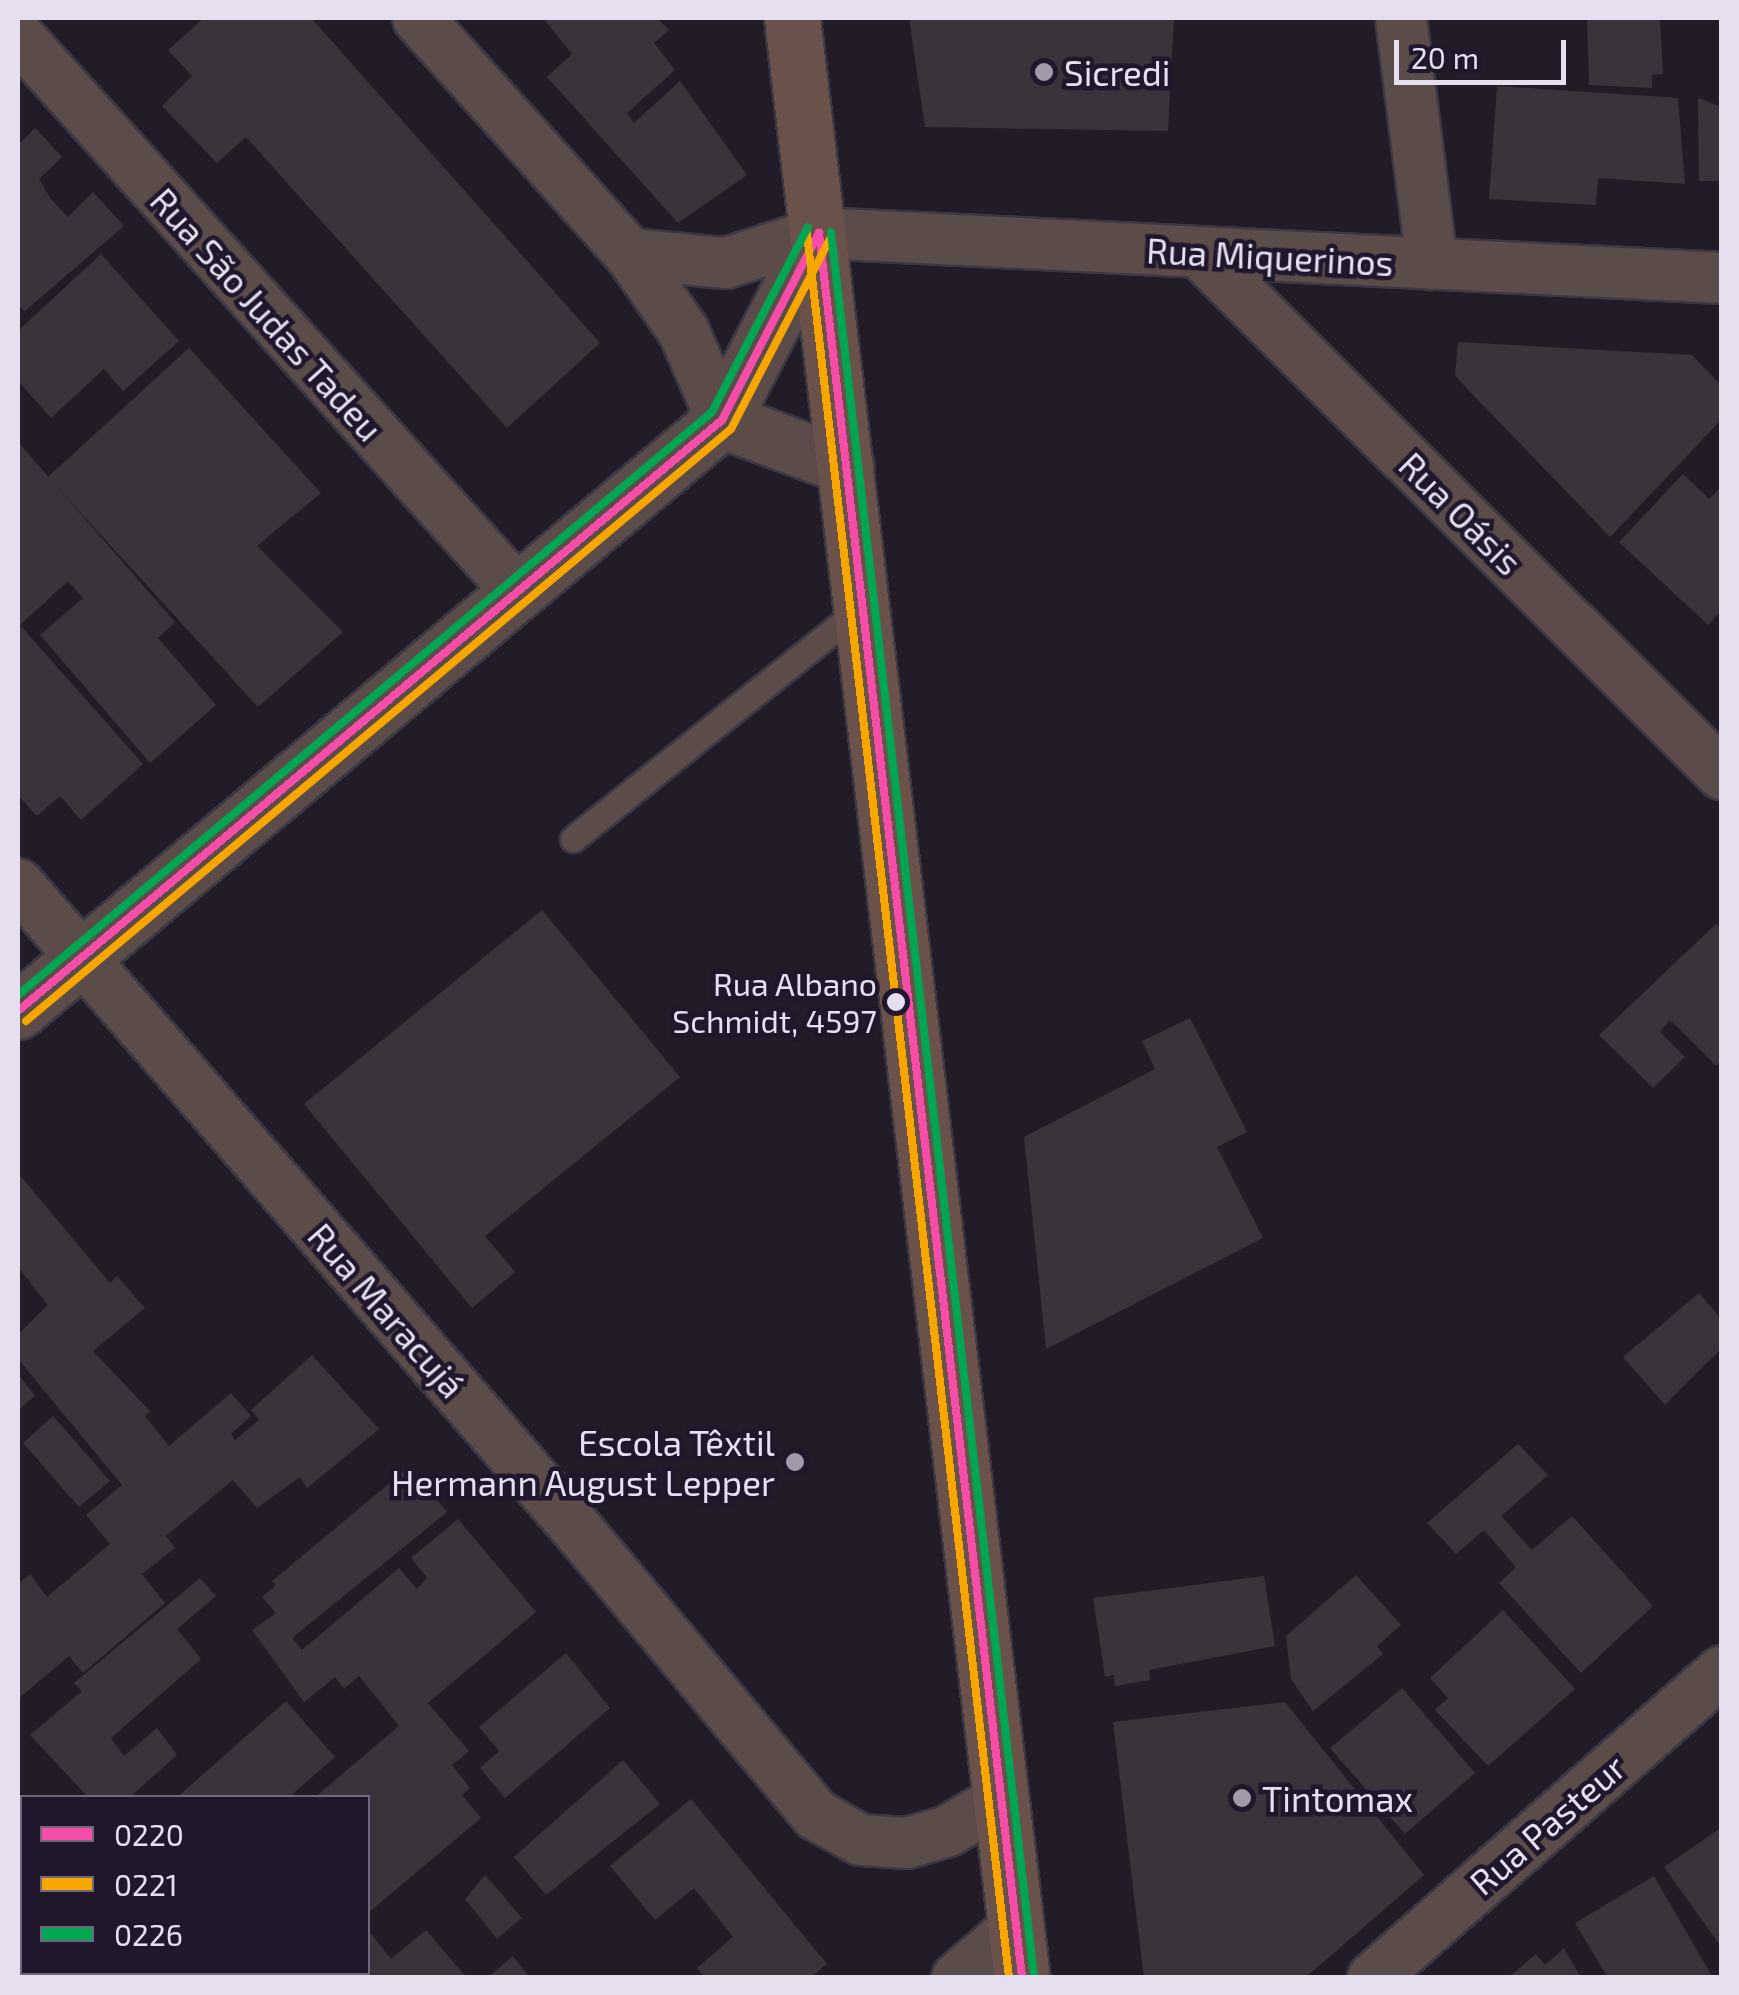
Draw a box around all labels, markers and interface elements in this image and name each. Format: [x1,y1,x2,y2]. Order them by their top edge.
scale bar [1399,20,1572,82]
text: 20 m [1411,39,1479,75]
place label: Sicredi [1064,51,1171,93]
marker: Sicredi [1033,61,1055,83]
street label: Rua São Judas Tadeu [142,178,392,450]
street label: Rua Miquerinos [1145,229,1395,283]
street label: Rua Oásis [1391,443,1531,583]
place label: Rua Albano Schmidt, 4597 [672,965,877,1040]
marker: Rua Albano Schmidt, 4597 [886,992,906,1012]
street label: Rua Maracujá [300,1214,474,1406]
place label: Escola Têxtil Hermann August Lepper [390,1421,775,1503]
marker: Escola Têxtil Hermann August Lepper [784,1451,806,1473]
street label: Rua Pasteur [1461,1745,1633,1903]
place label: Tintomax [1262,1777,1413,1819]
marker: Tintomax [1231,1787,1253,1809]
legend [20,1795,370,1975]
text: 0220 [114,1816,184,1852]
text: 0221 [114,1866,178,1902]
text: 0226 [114,1916,183,1952]

